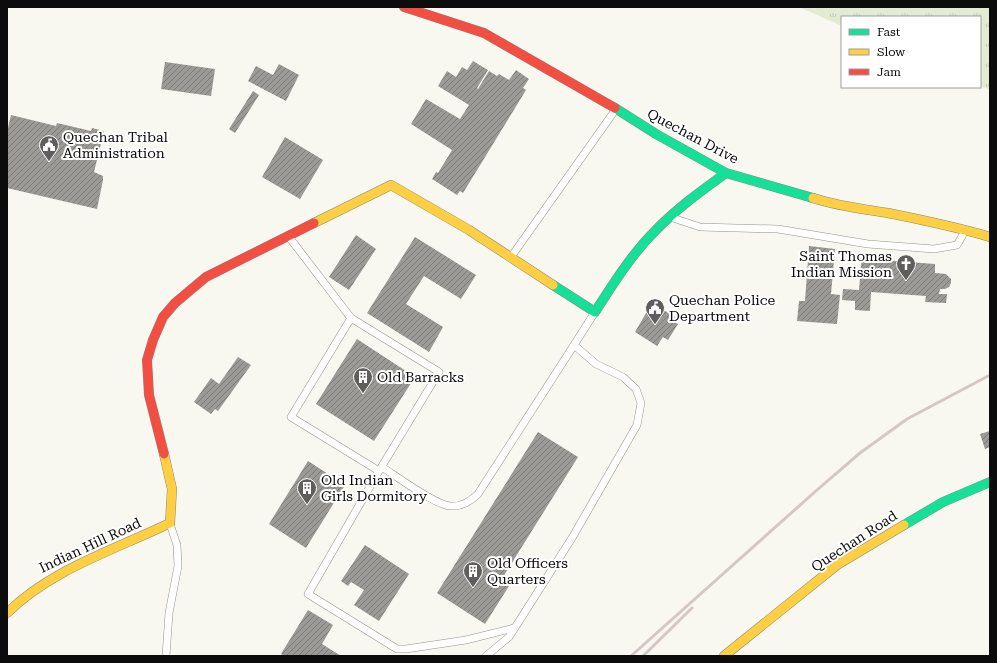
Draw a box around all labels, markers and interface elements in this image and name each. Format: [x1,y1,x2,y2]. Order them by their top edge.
legend [841,16,981,88]
text: Fast [877,25,901,39]
text: Slow [877,45,905,59]
text: Jam [877,65,901,79]
street label: Quechan Drive [645,105,742,167]
place label: Quechan Tribal Administration [63,129,169,161]
public building icon: Quechan Tribal Administration [38,134,60,162]
place label: Saint Thomas Indian Mission [791,248,892,280]
church icon: Saint Thomas Indian Mission [895,253,917,281]
place label: Quechan Police Department [669,292,776,324]
public building icon: Quechan Police Department [644,297,666,325]
building icon: Old Barracks [352,366,374,394]
place label: Old Barracks [377,369,464,385]
place label: Old Indian Girls Dormitory [321,472,428,504]
building icon: Old Indian Girls Dormitory [296,477,318,505]
street label: Quechan Road [808,507,900,575]
street label: Indian Hill Road [36,514,144,576]
place label: Old Officers Quarters [487,555,568,587]
building icon: Old Officers Quarters [462,560,484,588]

